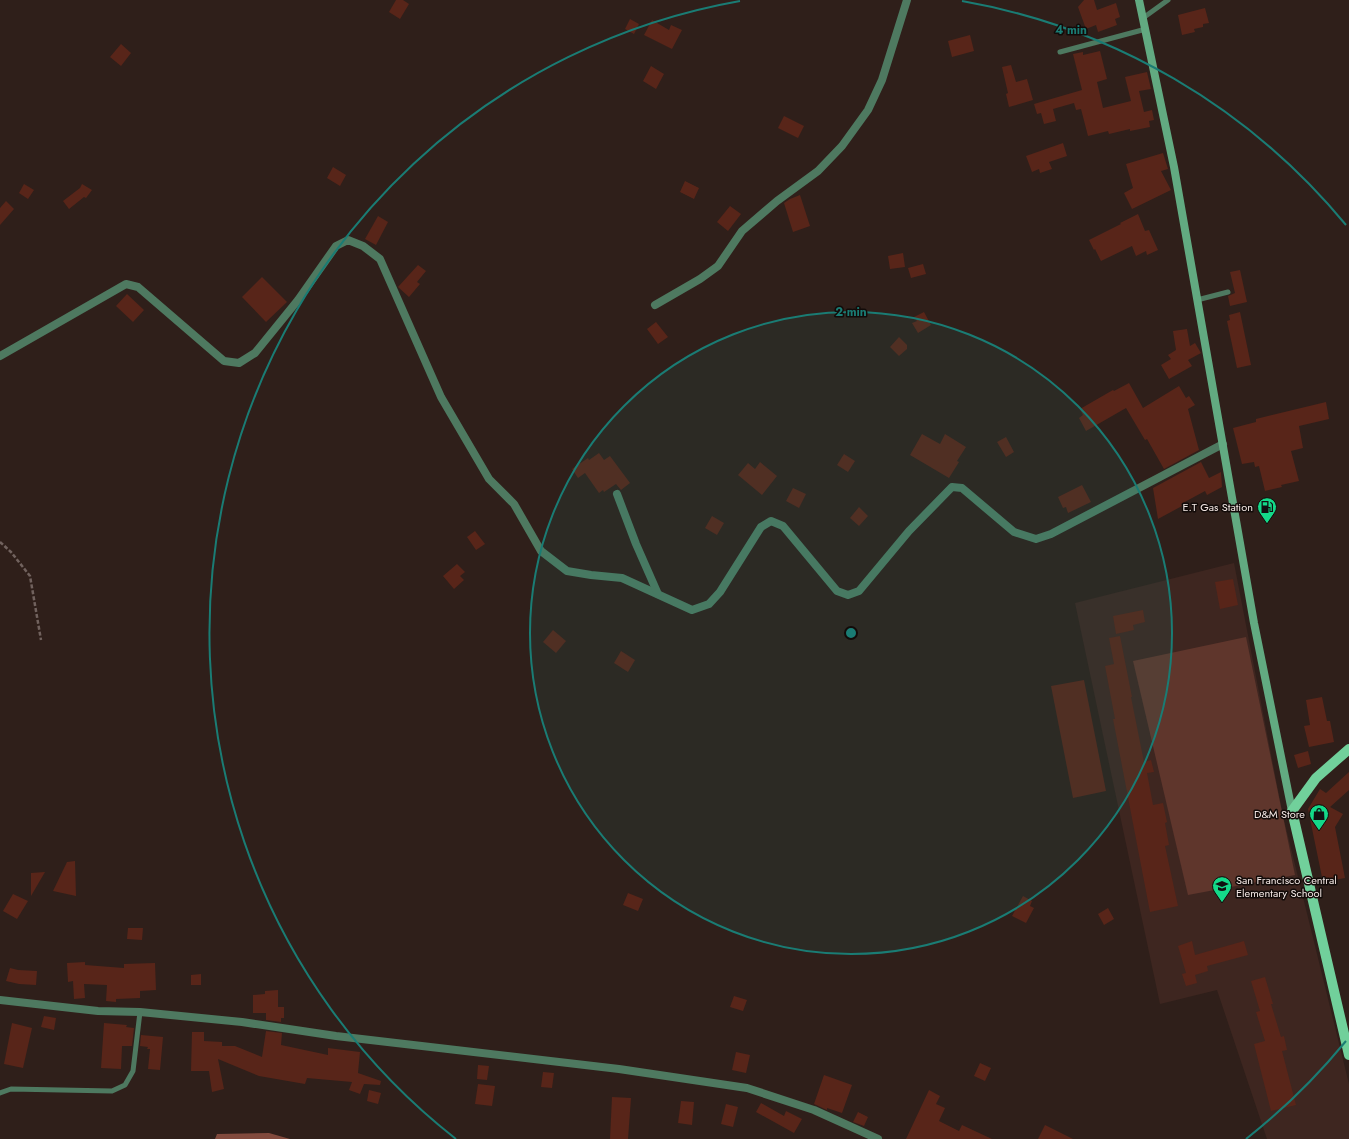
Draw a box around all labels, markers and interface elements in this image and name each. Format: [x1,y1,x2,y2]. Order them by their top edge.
text: 4 min [1055,21,1087,39]
text: 2 min [835,303,867,321]
fuel station icon: E.T Gas Station [1256,496,1278,524]
place label: E.T Gas Station [1182,499,1253,515]
centre of rings [844,626,858,640]
shop icon: D&M Store [1308,803,1330,831]
place label: D&M Store [1254,806,1305,822]
place label: San Francisco Central Elementary School [1236,872,1337,901]
school or university icon: San Francisco Central Elementary School [1211,875,1233,903]

